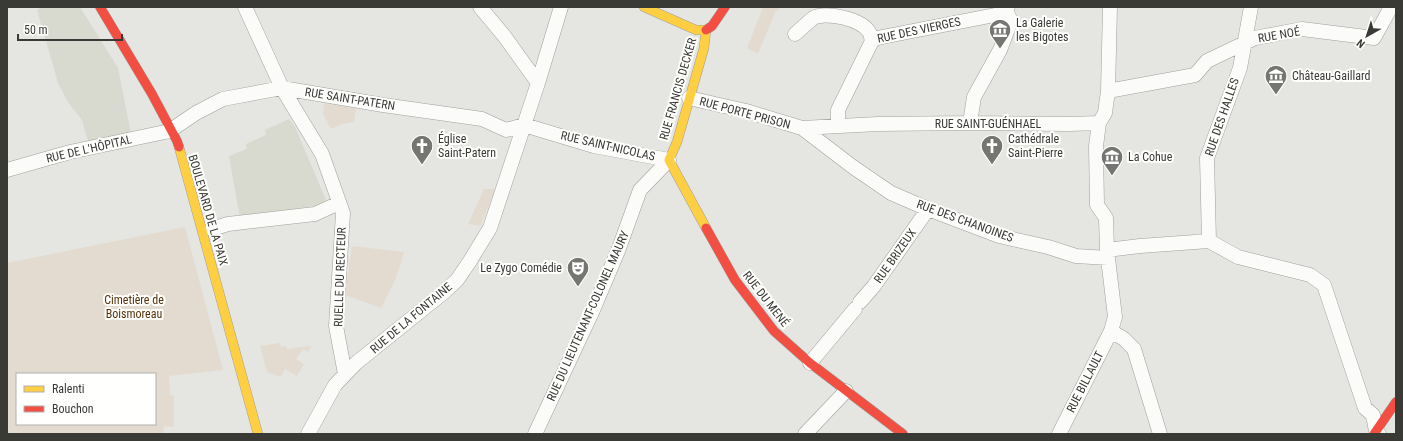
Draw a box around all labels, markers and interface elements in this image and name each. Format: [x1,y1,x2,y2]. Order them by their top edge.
street label: RUE DES VIERGES [876,14,962,46]
scale bar [18,16,122,42]
place label: La Galerie les Bigotes [1016,16,1069,44]
north arrow [1347,16,1387,56]
museum icon: La Galerie les Bigotes [987,17,1013,50]
text: 50 m [24,23,48,37]
street label: RUE NOÉ [1257,23,1301,46]
street label: RUE FRANCIS DECKER [657,36,699,142]
text: N [1354,36,1368,51]
museum icon: Château-Gaillard [1263,63,1289,96]
place label: Château-Gaillard [1292,69,1370,83]
street label: RUE DES HALLES [1202,76,1242,158]
street label: RUE SAINT-PATERN [304,85,396,113]
street label: RUE PORTE PRISON [698,94,792,132]
street label: RUE SAINT-GUÉNHAEL [935,116,1042,131]
street label: RUE SAINT-NICOLAS [559,128,657,164]
street label: RUE DE L'HÔPITAL [44,131,134,166]
place label: Église Saint-Patern [438,131,496,160]
place label: Cathédrale Saint-Pierre [1008,132,1063,160]
church icon: Église Saint-Patern [409,133,435,166]
church icon: Cathédrale Saint-Pierre [979,133,1005,166]
museum icon: La Cohue [1099,144,1125,177]
place label: La Cohue [1128,150,1173,164]
street label: BOULEVARD DE LA PAIX [185,153,231,268]
street label: RUE DES CHANOINES [915,197,1015,245]
street label: RUELLE DU RECTEUR [331,226,349,327]
street label: RUE BRIZEUX [871,226,919,286]
street label: RUE DU LIEUTENANT-COLONEL MAURY [544,228,632,403]
theatre icon: Le Zygo Comédie [565,255,591,288]
place label: Le Zygo Comédie [480,261,562,275]
street label: RUE DU MENÉ [740,268,793,330]
street label: RUE DE LA FONTAINE [367,280,455,356]
park label: Cimetière de Boismoreau [104,293,164,321]
street label: RUE BILLAULT [1064,349,1106,415]
legend [16,373,156,425]
text: Ralenti [52,382,85,396]
text: Bouchon [52,402,94,416]

